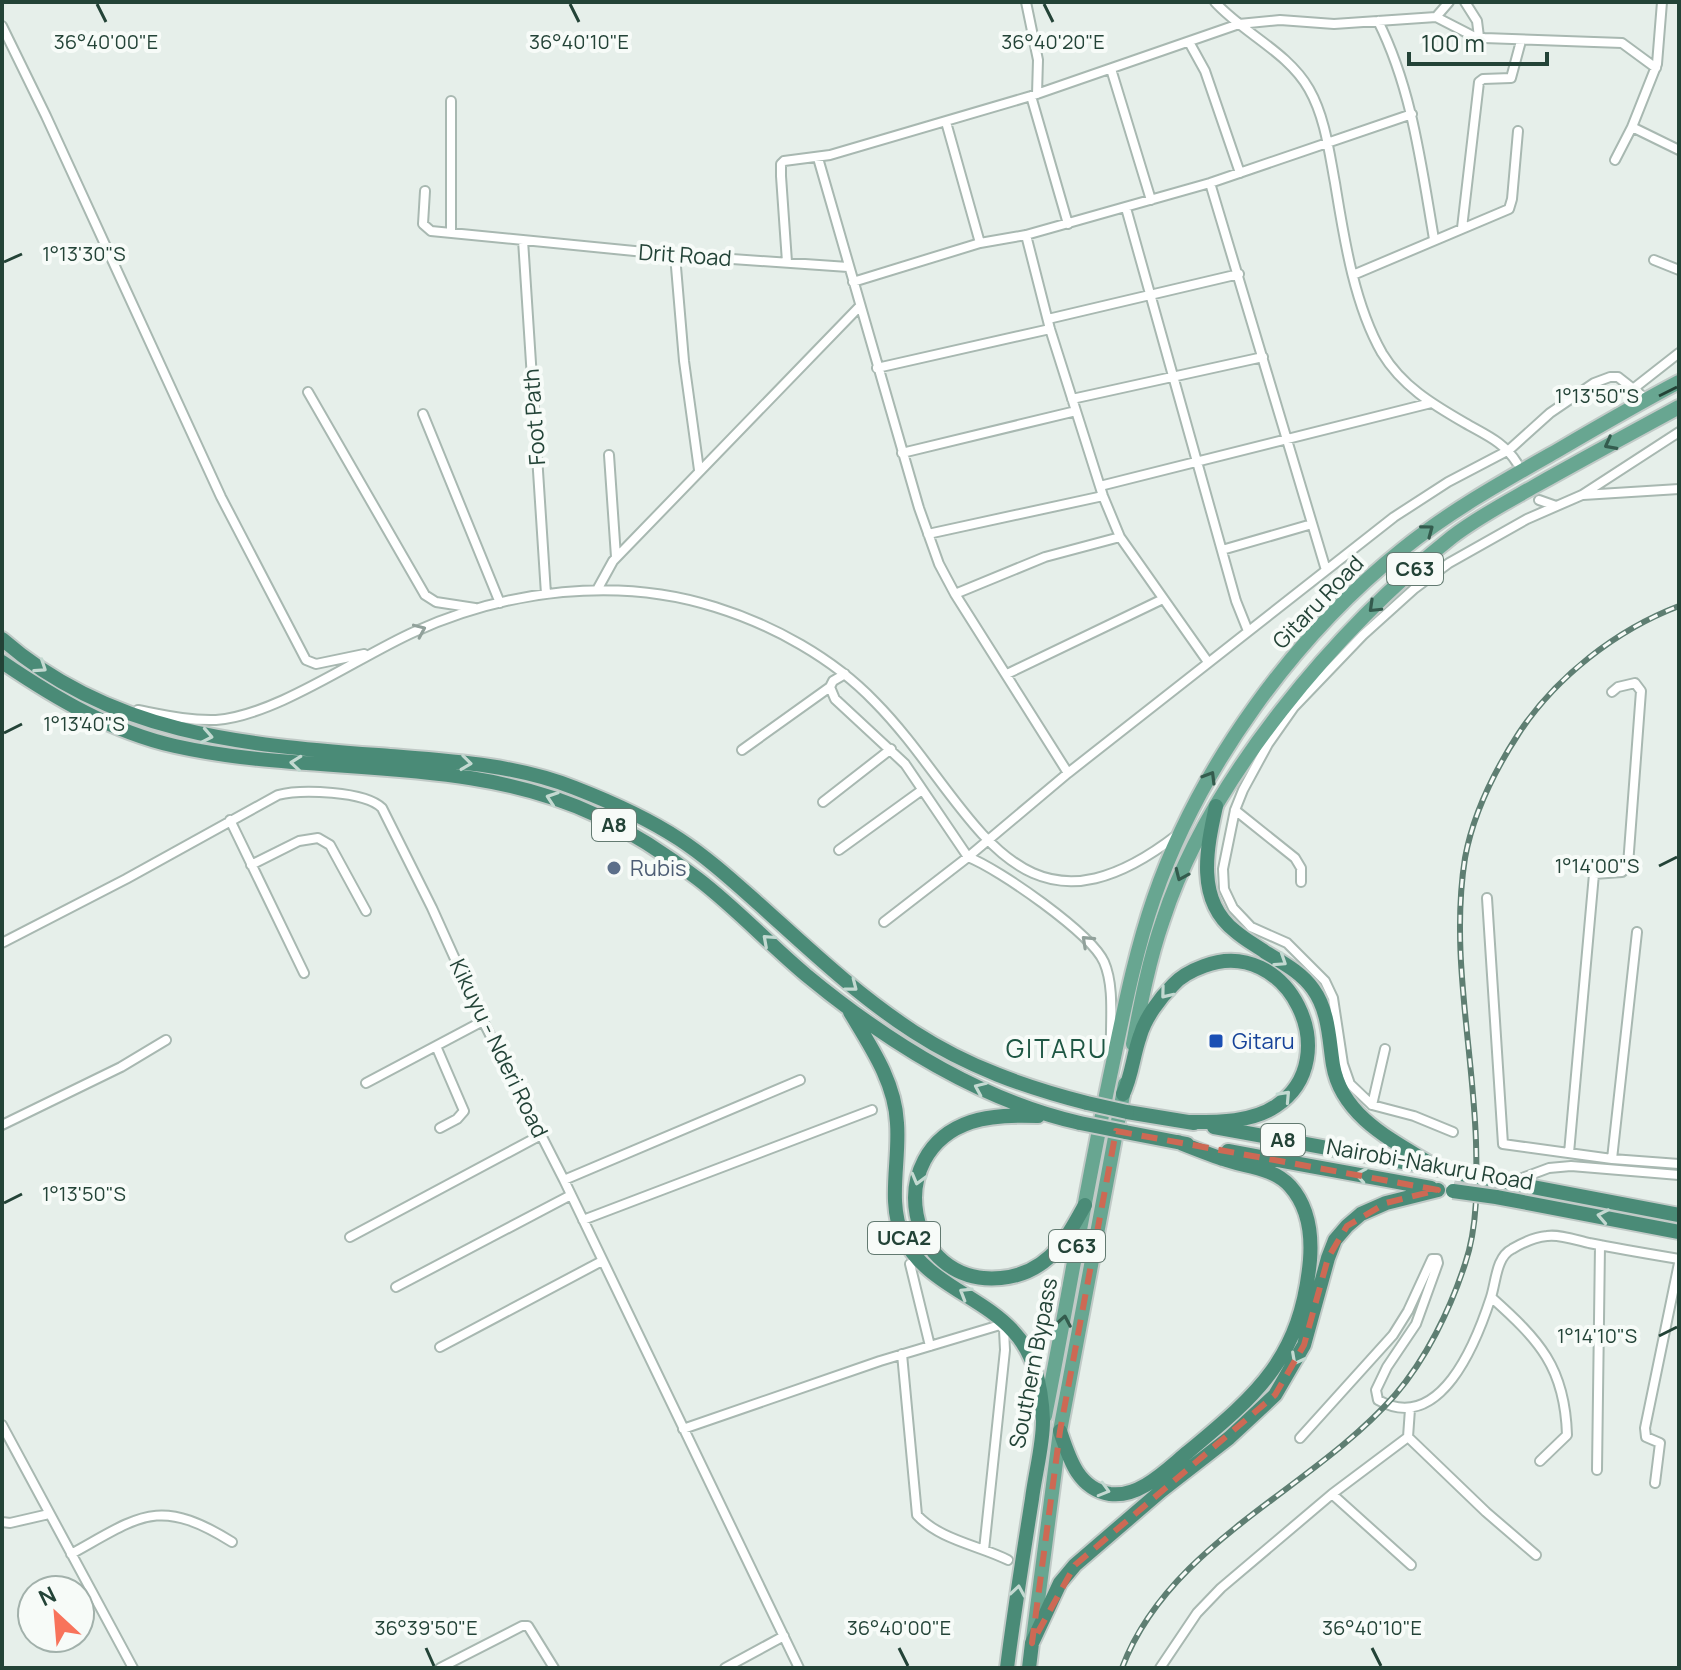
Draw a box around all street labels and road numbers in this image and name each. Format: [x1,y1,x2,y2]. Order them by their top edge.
street label: Drit Road [637,237,733,273]
street label: Foot Path [516,368,552,466]
street label: Gitaru Road [1266,549,1370,655]
road number: C63 [1387,553,1443,585]
road number: A8 [592,809,636,841]
street label: Kikuyu - Nderi Road [443,954,555,1142]
road number: A8 [1261,1124,1305,1156]
street label: Nairobi-Nakuru Road [1324,1131,1536,1197]
road number: UCA2 [868,1222,940,1254]
road number: C63 [1049,1230,1105,1262]
street label: Southern Bypass [1002,1275,1064,1451]

